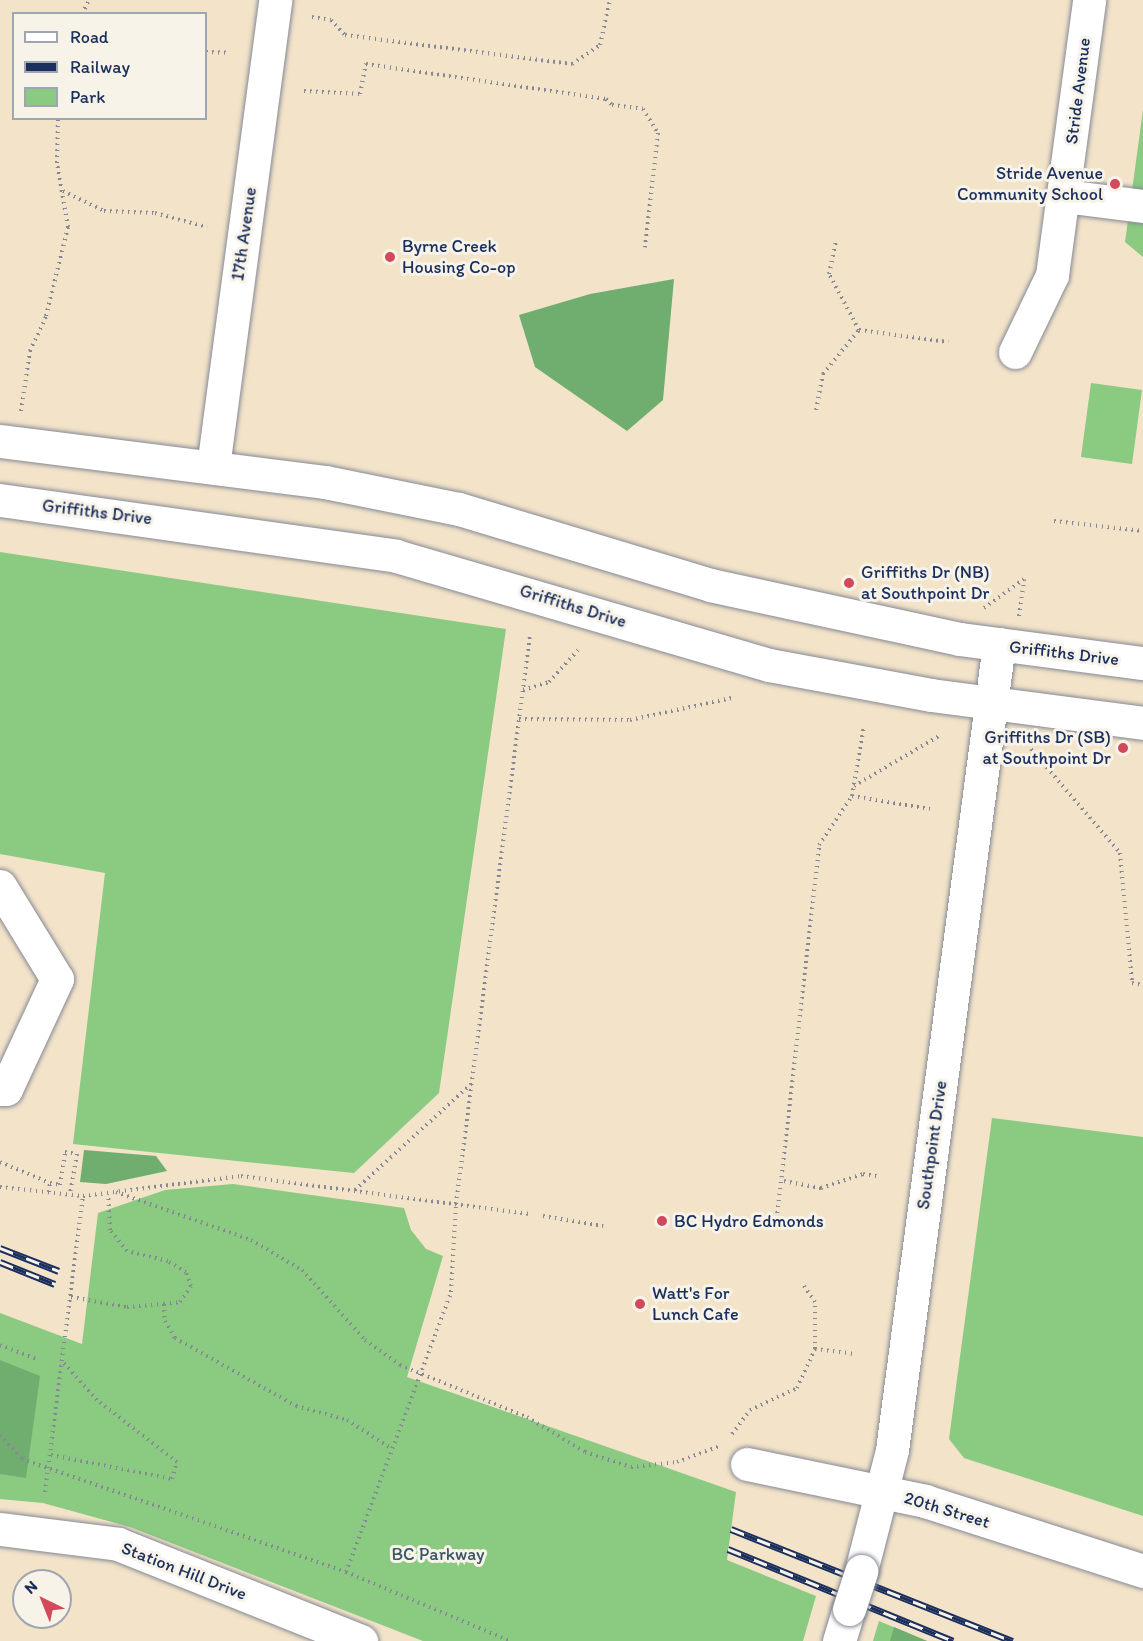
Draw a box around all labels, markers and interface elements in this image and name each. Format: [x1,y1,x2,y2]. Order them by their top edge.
legend [12,12,207,120]
text: Road [70,26,109,48]
street label: Stride Avenue [1061,37,1095,145]
text: Railway [70,56,130,78]
text: Park [70,86,105,108]
place label: Stride Avenue Community School [958,163,1103,206]
marker: Stride Avenue Community School [1108,177,1122,191]
street label: 17th Avenue [227,186,261,282]
place label: Byrne Creek Housing Co-op [402,236,516,278]
marker: Byrne Creek Housing Co-op [383,250,397,264]
street label: Griffiths Drive [41,495,153,529]
place label: Griffiths Dr (NB) at Southpoint Dr [861,562,990,604]
marker: Griffiths Dr (NB) at Southpoint Dr [842,576,856,590]
street label: Griffiths Drive [517,579,629,633]
street label: Griffiths Drive [1008,636,1120,670]
place label: Griffiths Dr (SB) at Southpoint Dr [982,727,1111,770]
marker: Griffiths Dr (SB) at Southpoint Dr [1116,741,1130,755]
street label: Southpoint Drive [912,1079,952,1211]
place label: BC Hydro Edmonds [674,1210,824,1232]
marker: BC Hydro Edmonds [655,1214,669,1228]
place label: Watt's For Lunch Cafe [652,1283,739,1326]
marker: Watt's For Lunch Cafe [633,1297,647,1311]
street label: 20th Street [902,1487,992,1533]
street label: Station Hill Drive [118,1537,250,1605]
park label: BC Parkway [392,1543,484,1565]
north arrow [12,1569,72,1629]
text: N [20,1576,41,1598]

